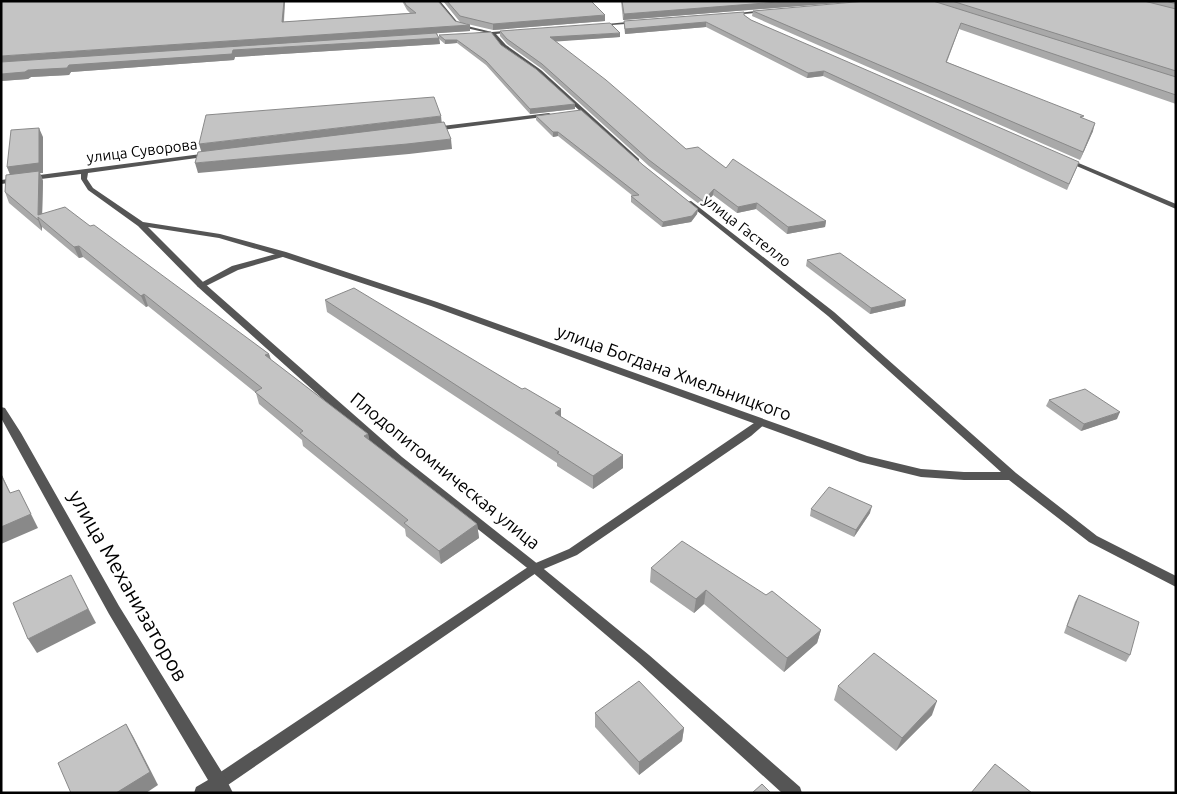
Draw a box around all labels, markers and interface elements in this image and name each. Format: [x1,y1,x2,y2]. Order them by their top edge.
street label: улица Суворова [86,135,198,166]
street label: улица Гастелло [700,191,795,270]
street label: улица Богдана Хмельницкого [554,320,794,424]
street label: Плодопитомническая улица [347,388,544,553]
street label: улица Механизаторов [64,486,193,685]

